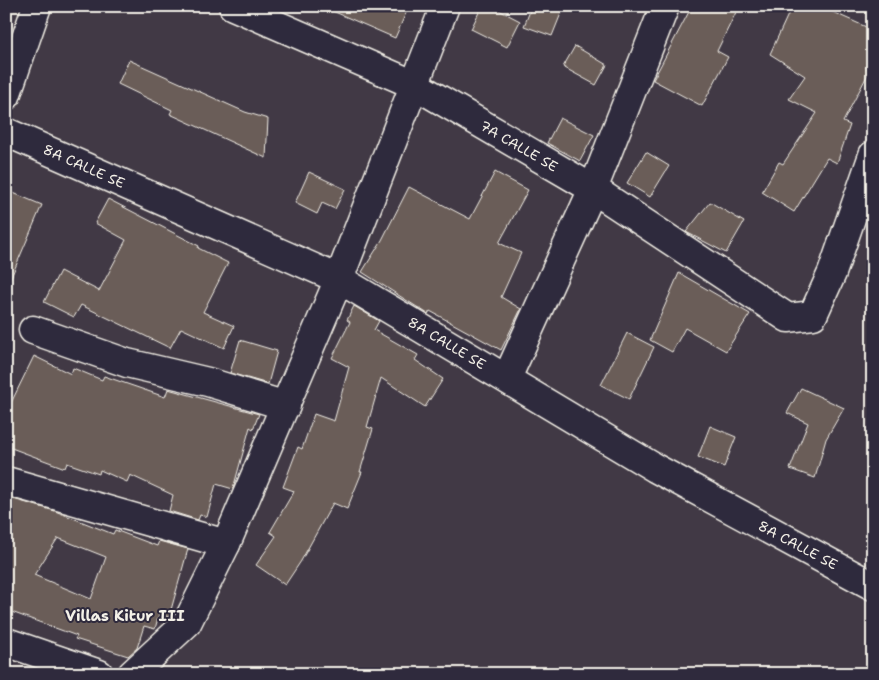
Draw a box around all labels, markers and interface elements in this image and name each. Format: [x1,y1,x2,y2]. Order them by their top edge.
street label: 7A CALLE SE [477,116,561,176]
street label: 8A CALLE SE [40,140,128,192]
street label: 8A CALLE SE [405,313,489,373]
street label: 8A CALLE SE [755,516,841,574]
district label: Villas Kitur III [65,606,185,626]

